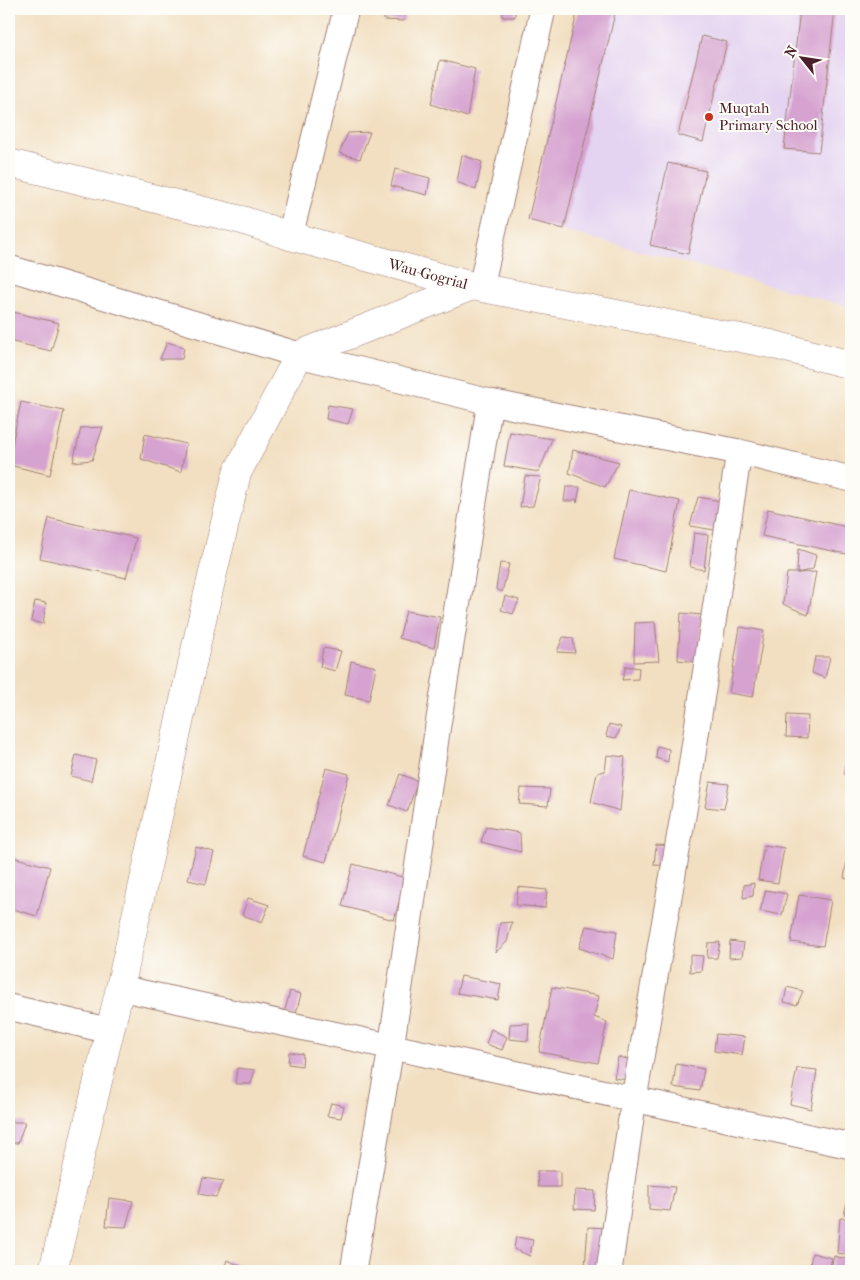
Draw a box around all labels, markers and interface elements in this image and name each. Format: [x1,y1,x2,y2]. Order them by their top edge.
north arrow [778,32,828,82]
text: N [781,43,801,61]
place label: Muqtah Primary School [719,99,818,134]
marker: Muqtah Primary School [703,111,715,123]
street label: Wau-Gogrial [385,255,470,293]

